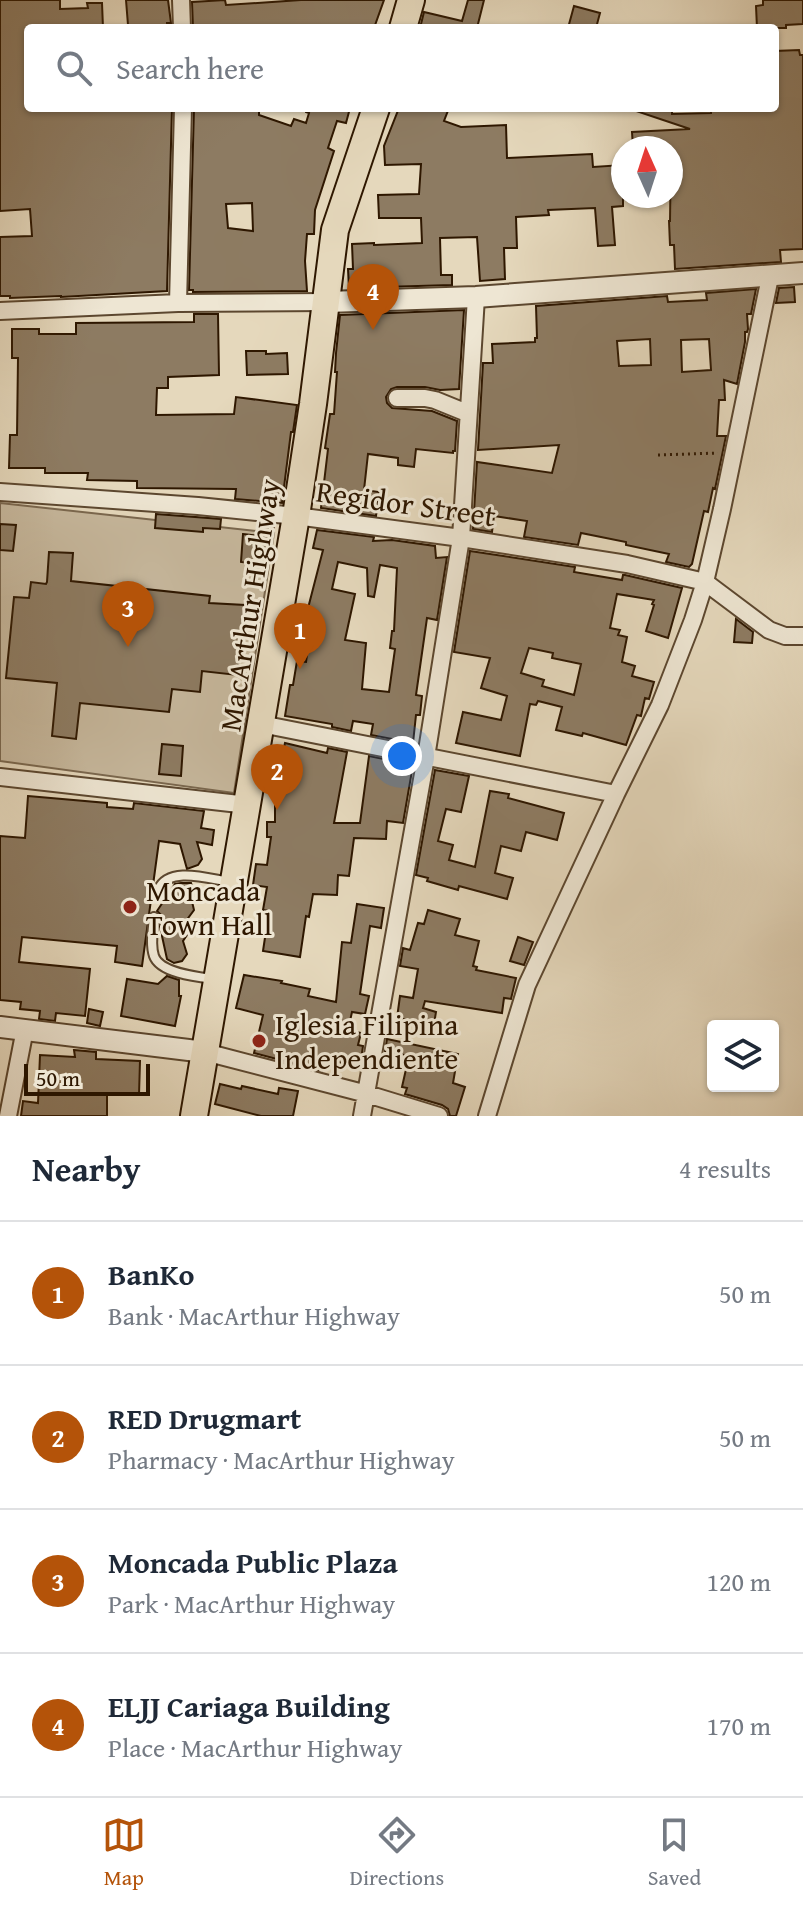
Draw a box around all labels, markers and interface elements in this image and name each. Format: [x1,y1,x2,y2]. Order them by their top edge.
search box [24,24,779,112]
icon: search [52,46,96,90]
text: Search here [116,46,264,90]
north arrow [611,136,683,208]
pin: 4 [347,264,399,330]
street label: Regidor Street [313,469,499,537]
street label: MacArthur Highway [207,475,291,735]
pin: 3 [102,581,154,647]
pin: 1 [274,603,326,669]
your location [382,736,422,776]
pin: 2 [251,744,303,810]
place label: Moncada Town Hall [146,868,272,946]
marker: Moncada Town Hall [121,898,139,916]
place label: Iglesia Filipina Independiente [275,1002,458,1080]
map controls [707,1020,779,1092]
button: layers [707,1020,779,1092]
marker: Iglesia Filipina Independiente [250,1032,268,1050]
scale bar [24,1060,150,1096]
text: 50 m [36,1062,80,1094]
text: Nearby [32,1144,141,1193]
text: 4 results [679,1149,771,1188]
text: BanKo [108,1252,195,1296]
text: 1 [51,1274,65,1313]
text: 50 m [719,1274,771,1313]
text: Bank · MacArthur Highway [108,1296,400,1335]
text: RED Drugmart [108,1396,301,1440]
text: 2 [51,1418,65,1457]
text: 50 m [719,1418,771,1457]
text: Pharmacy · MacArthur Highway [108,1440,455,1479]
text: Moncada Public Plaza [108,1540,398,1584]
text: 3 [51,1562,65,1601]
text: 120 m [706,1562,771,1601]
text: Park · MacArthur Highway [108,1584,395,1623]
text: ELJJ Cariaga Building [108,1684,390,1728]
text: 4 [51,1706,65,1745]
text: 170 m [706,1706,771,1745]
text: Place · MacArthur Highway [108,1728,402,1767]
tab: Map [102,1813,146,1893]
tab: Directions [350,1813,444,1893]
tab: Saved [648,1813,701,1893]

